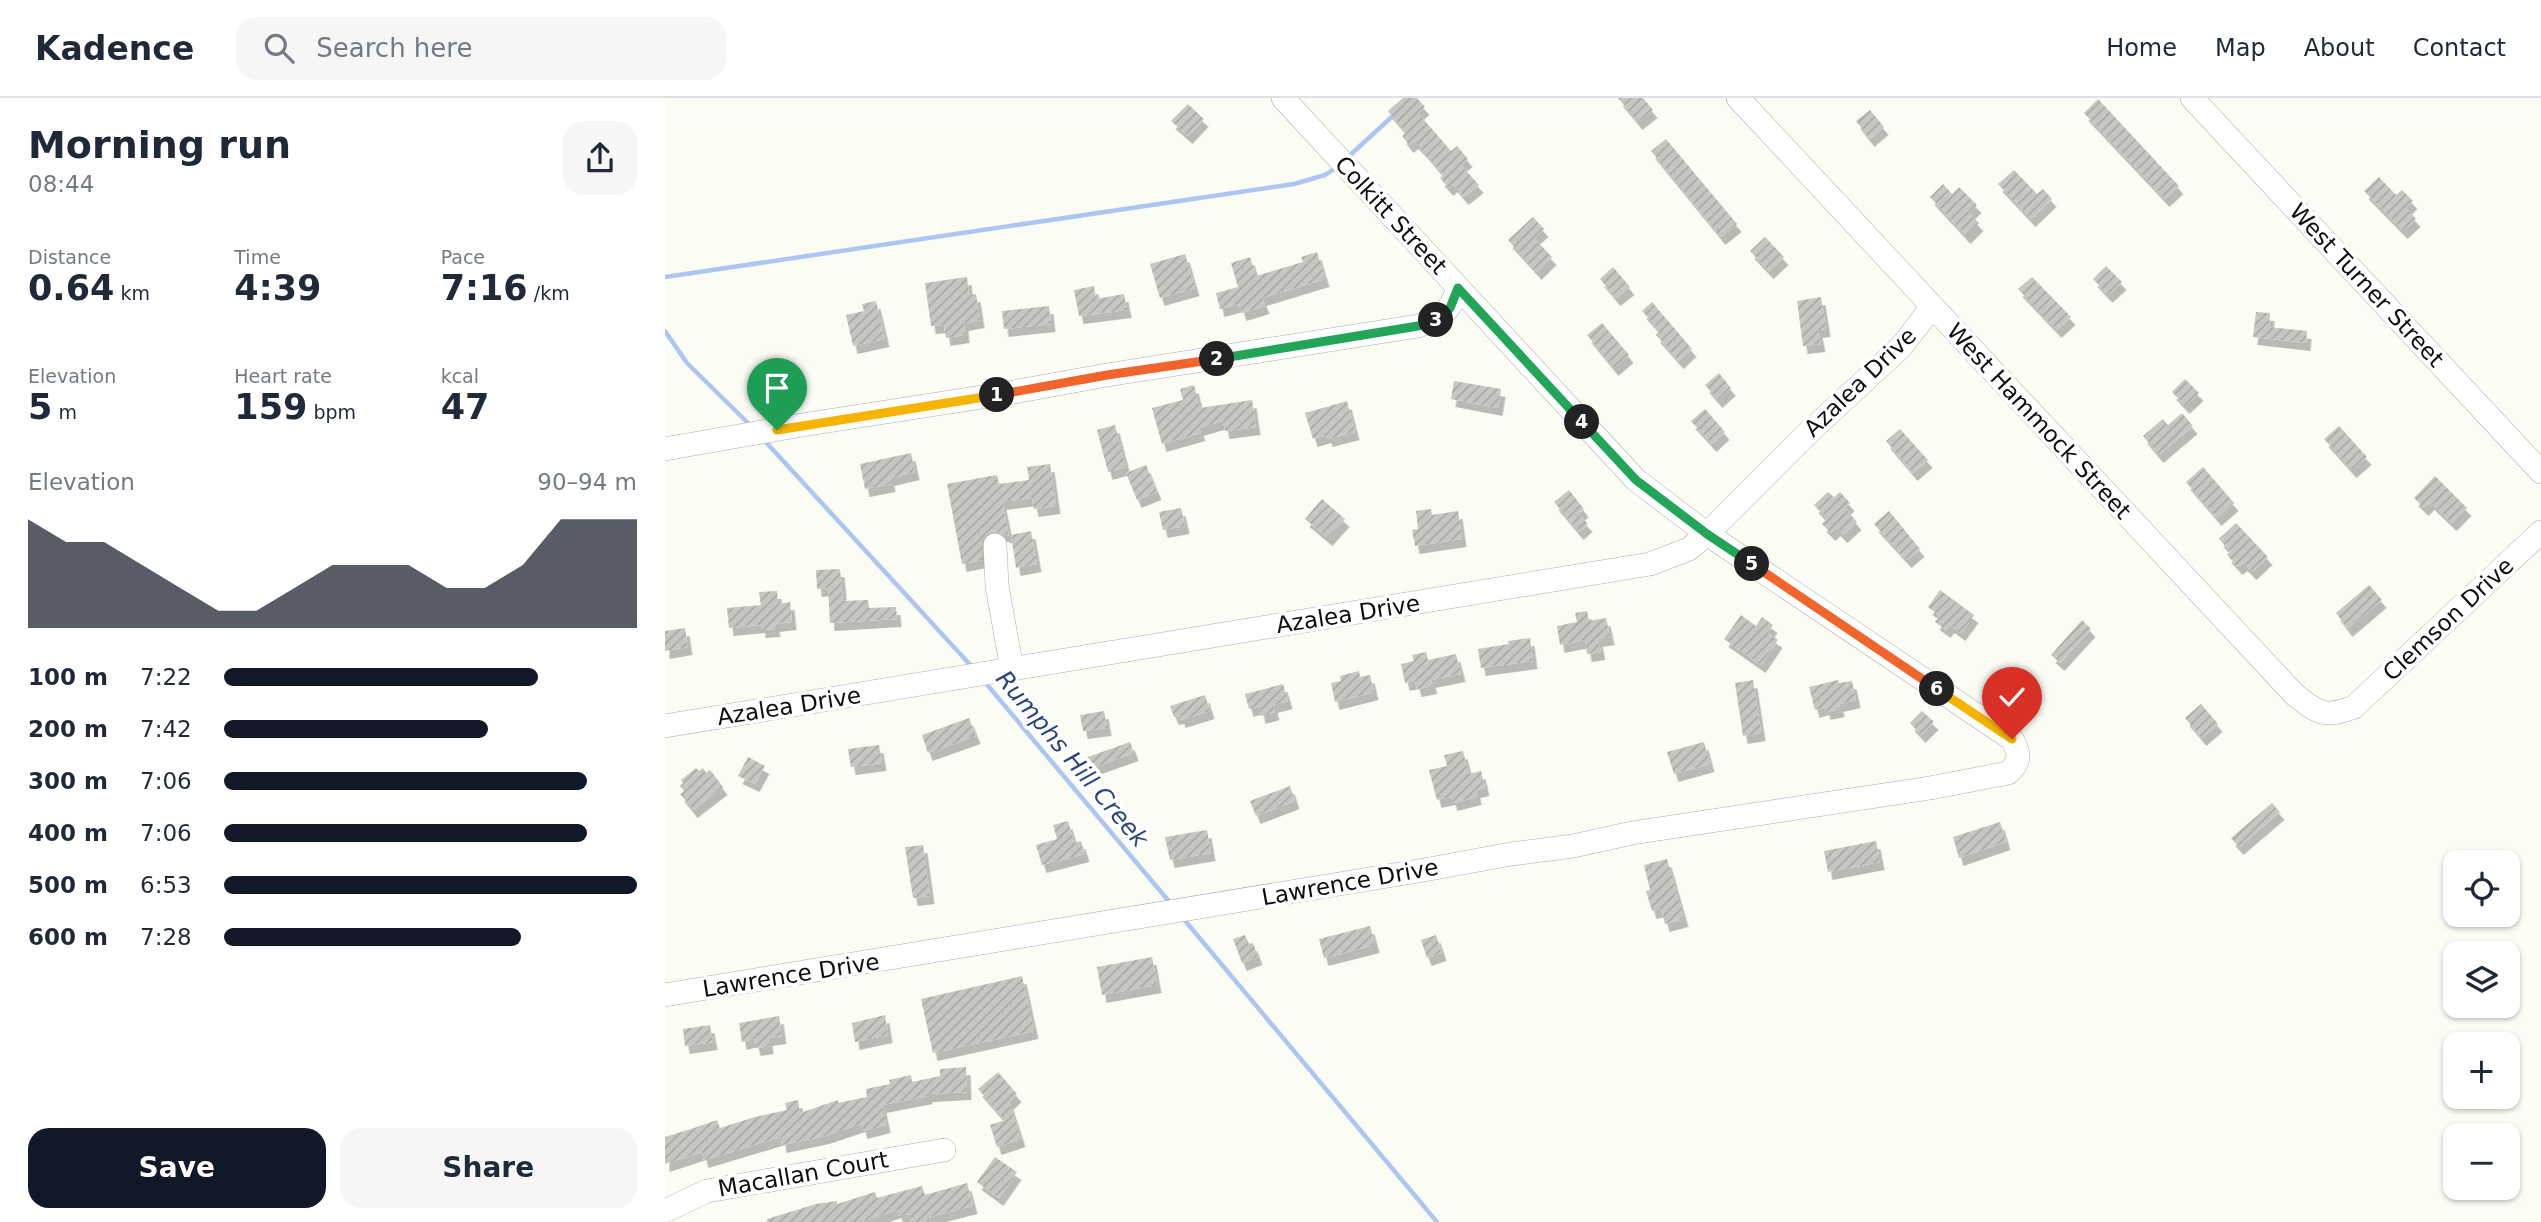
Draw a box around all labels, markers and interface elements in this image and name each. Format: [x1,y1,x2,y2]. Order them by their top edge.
search box [236,17,726,80]
text: Kadence [35,29,194,68]
icon: search [260,29,298,67]
text: Search here [316,33,472,63]
text: Home [2106,34,2177,62]
text: Map [2215,34,2266,62]
text: About [2304,34,2375,62]
text: Contact [2413,34,2506,62]
button: share [563,121,637,195]
text: Morning run [28,123,291,167]
street label: Colkitt Street [1330,151,1452,279]
text: 08:44 [28,171,94,197]
street label: West Turner Street [2285,198,2449,372]
text: Distance [28,246,111,268]
text: Time [234,246,281,268]
text: Pace [441,246,485,268]
text: 0.64 [28,268,114,308]
text: 4:39 [234,268,321,308]
text: 7:16 [441,268,528,308]
text: km [114,282,150,304]
text: /km [528,282,570,304]
pin: 3 [1419,302,1453,338]
text: 3 [1429,308,1442,330]
street label: West Hammock Street [1942,318,2136,524]
street label: Azalea Drive [1799,322,1921,442]
pin: 2 [1199,342,1235,376]
text: 2 [1210,347,1223,369]
pin [747,358,807,430]
text: Elevation [28,365,116,387]
text: Heart rate [234,365,332,387]
text: kcal [441,365,479,387]
icon: arrive [758,369,796,407]
pin: 1 [979,378,1015,412]
text: 1 [990,383,1003,405]
text: 5 [28,387,52,427]
text: 159 [234,387,307,427]
text: 47 [441,387,489,427]
text: m [52,401,77,423]
text: bpm [307,401,356,423]
pin: 4 [1565,404,1599,440]
text: 4 [1575,410,1588,432]
text: Elevation [28,469,135,495]
text: 90–94 m [537,469,637,495]
pin: 5 [1735,546,1769,582]
text: 5 [1745,552,1758,574]
street label: Clemson Drive [2378,552,2518,686]
street label: Azalea Drive [1274,590,1422,638]
text: 100 m [28,664,108,690]
text: 7:22 [140,664,192,690]
water label: Rumphs Hill Creek [990,665,1155,854]
pin [1982,667,2042,739]
pin: 6 [1919,672,1955,706]
text: 6 [1930,677,1943,699]
icon: check [1993,678,2031,716]
street label: Azalea Drive [715,682,863,730]
text: 200 m [28,716,108,742]
text: 7:42 [140,716,192,742]
text: 300 m [28,768,108,794]
text: 7:06 [140,768,192,794]
text: 400 m [28,820,108,846]
text: 7:06 [140,820,192,846]
map controls [2443,850,2520,1200]
button: locate [2443,850,2520,927]
street label: Lawrence Drive [1260,854,1440,910]
text: 500 m [28,872,108,898]
text: 6:53 [140,872,192,898]
text: 600 m [28,924,108,950]
text: 7:28 [140,924,192,950]
button: layers [2443,941,2520,1018]
street label: Lawrence Drive [701,948,881,1002]
button: + [2443,1032,2520,1109]
button: − [2443,1123,2520,1200]
button: Save [28,1128,326,1208]
button: Share [340,1128,637,1208]
street label: Macallan Court [716,1146,890,1202]

